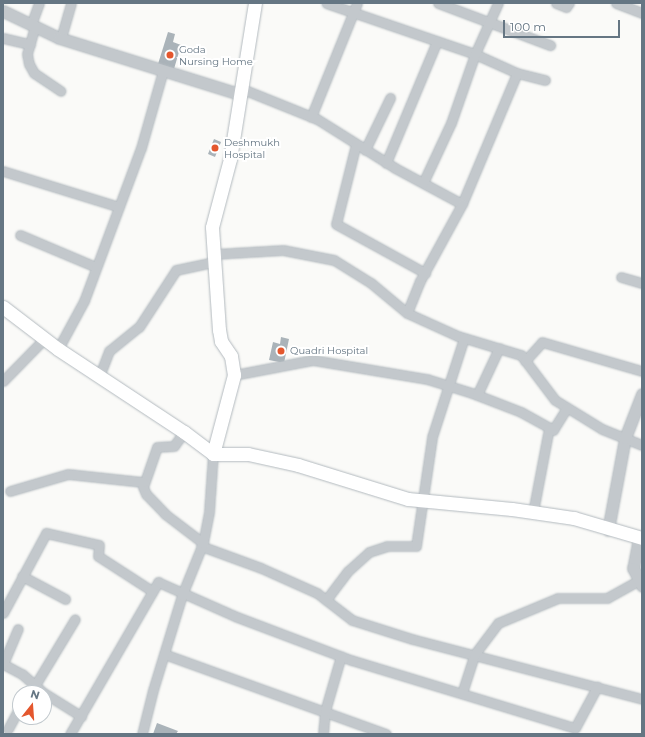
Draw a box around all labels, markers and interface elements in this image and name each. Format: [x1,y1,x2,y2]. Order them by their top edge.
scale bar [505,12,622,38]
text: 100 m [510,19,546,34]
place label: Goda Nursing Home [179,43,253,66]
marker: Goda Nursing Home [164,49,176,61]
place label: Deshmukh Hospital [224,136,280,160]
marker: Deshmukh Hospital [209,142,221,154]
marker: Quadri Hospital [275,345,287,357]
place label: Quadri Hospital [290,345,368,357]
north arrow [12,685,52,725]
text: N [29,686,42,702]

